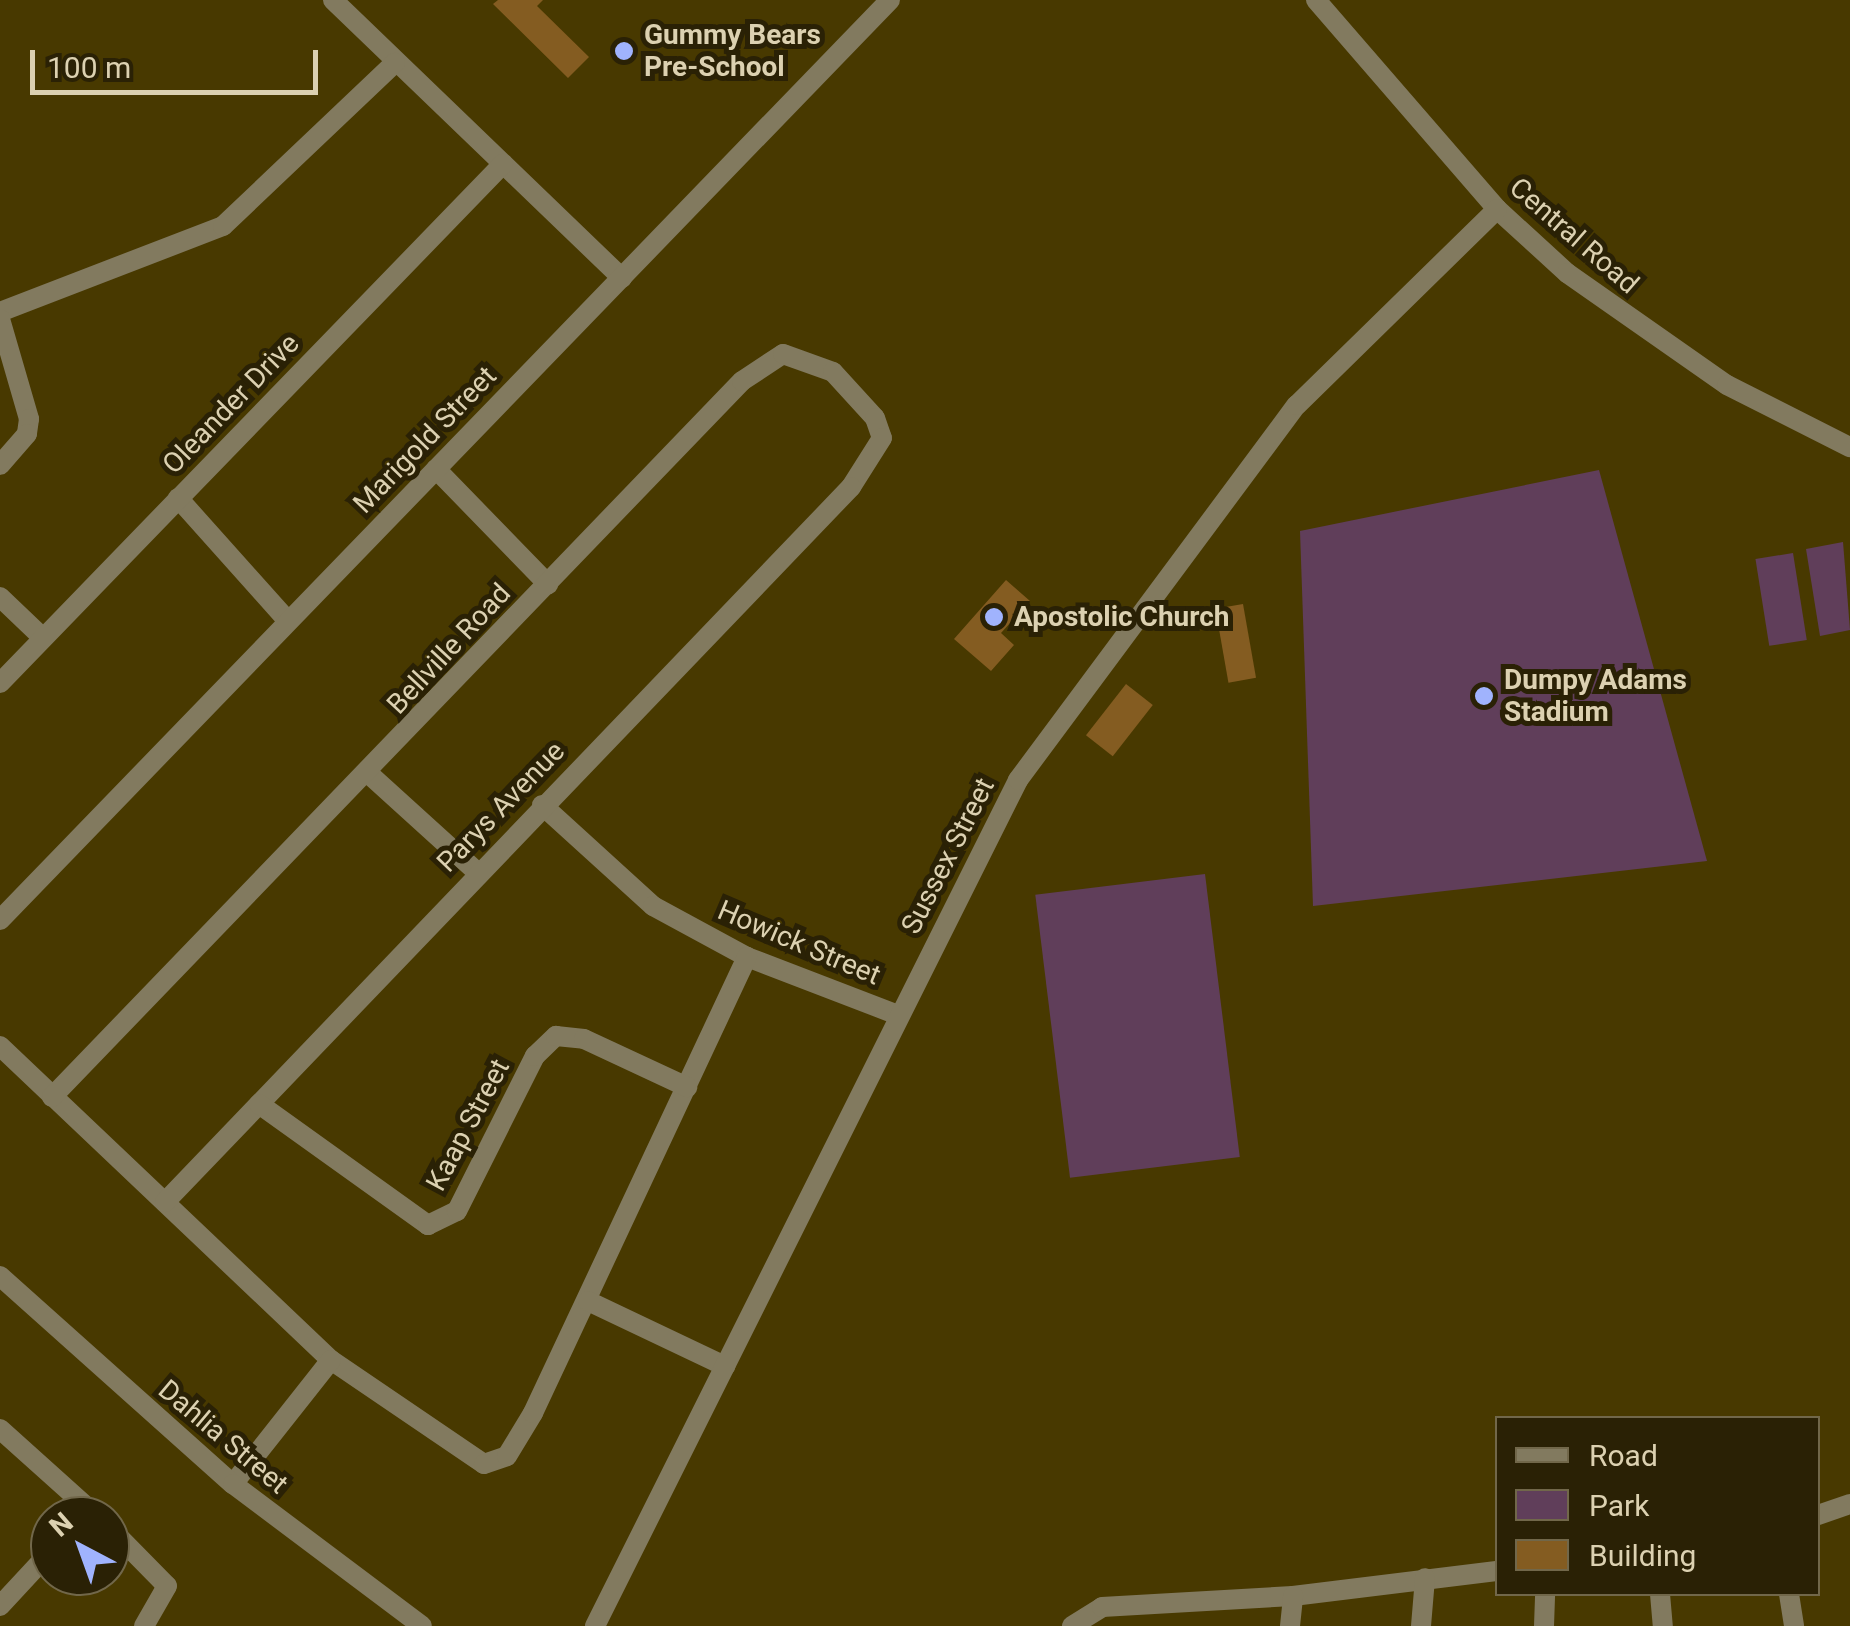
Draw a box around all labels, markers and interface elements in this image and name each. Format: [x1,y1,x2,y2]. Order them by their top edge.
place label: Gummy Bears Pre-School [644,18,821,84]
scale bar [35,30,322,92]
marker: Gummy Bears Pre-School [613,40,635,62]
text: 100 m [47,50,131,85]
street label: Central Road [1503,171,1645,301]
street label: Oleander Drive [156,327,306,481]
street label: Marigold Street [347,360,503,520]
street label: Bellville Road [380,577,518,721]
place label: Apostolic Church [1014,600,1230,634]
marker: Apostolic Church [983,606,1005,628]
place label: Dumpy Adams Stadium [1504,663,1687,729]
marker: Dumpy Adams Stadium [1473,685,1495,707]
street label: Parys Avenue [430,735,572,879]
street label: Sussex Street [894,772,1002,940]
street label: Howick Street [713,894,885,992]
street label: Kaap Street [419,1053,517,1197]
street label: Dahlia Street [151,1373,295,1501]
legend [1495,1416,1820,1596]
text: Road [1589,1438,1658,1473]
text: Park [1589,1488,1649,1523]
north arrow [30,1496,130,1596]
text: N [43,1506,80,1543]
text: Building [1589,1538,1696,1573]

